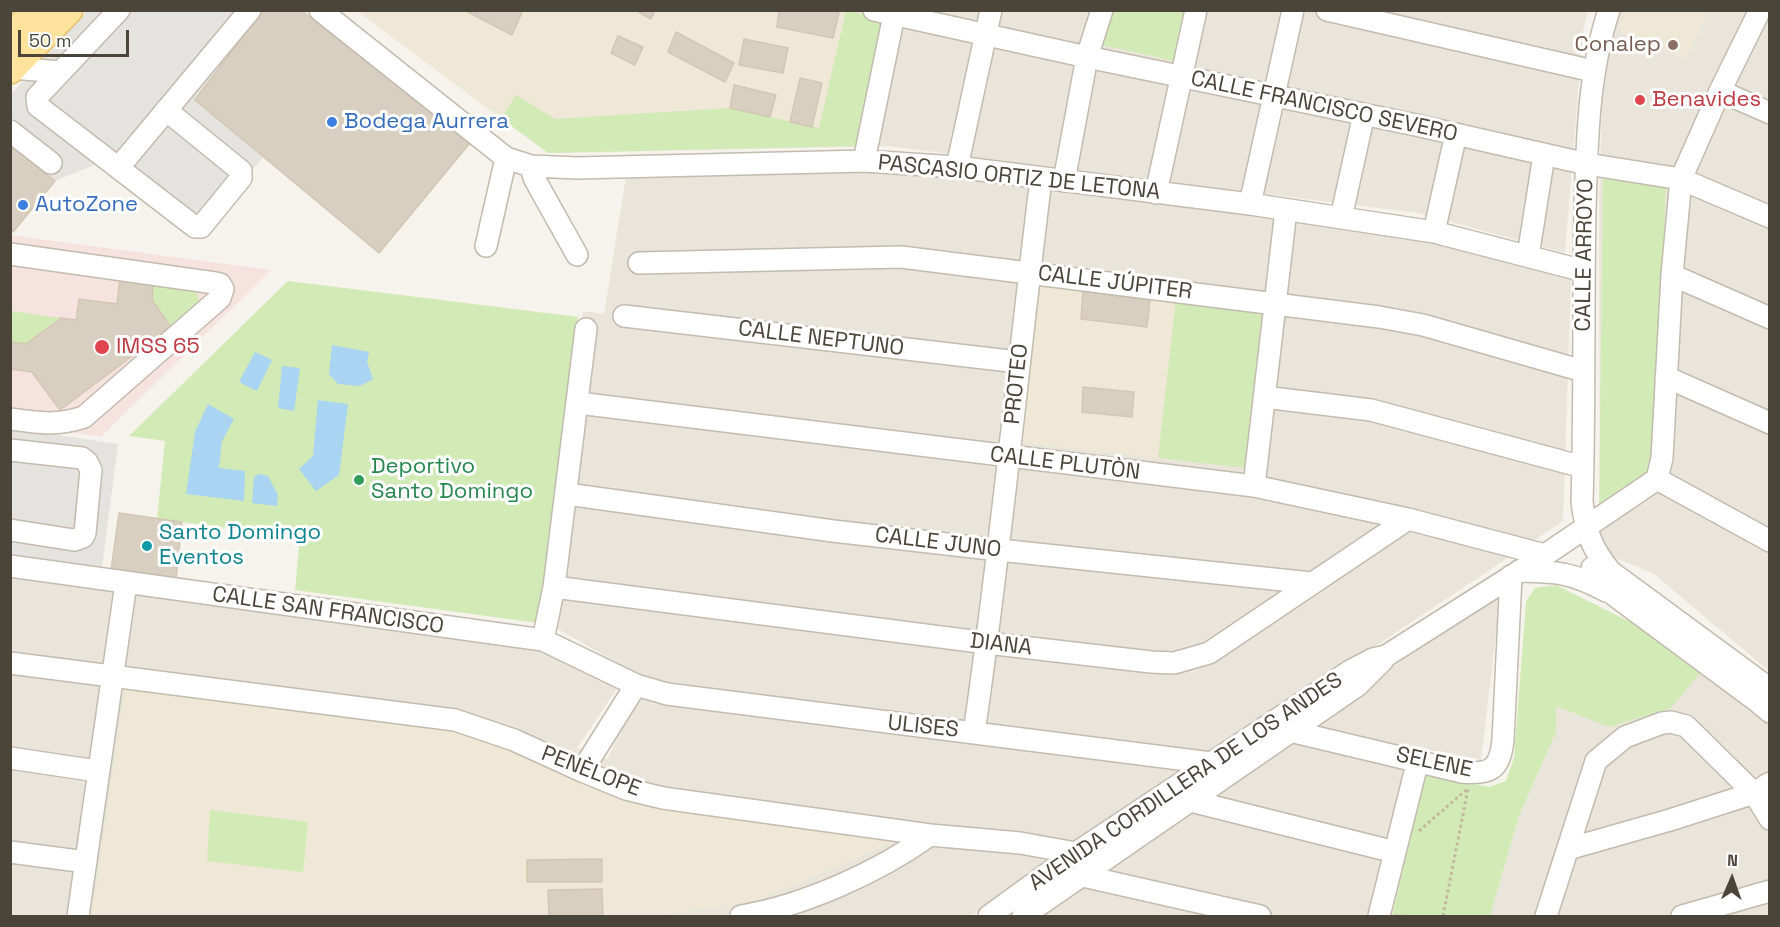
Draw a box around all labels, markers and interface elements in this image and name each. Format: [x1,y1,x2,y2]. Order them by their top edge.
scale bar [21,18,132,56]
text: 50 m [29,29,71,52]
place label: Conalep [1575,32,1661,58]
marker: Conalep [1666,38,1680,52]
street label: CALLE FRANCISCO SEVERO [1188,66,1460,148]
place label: Benavides [1652,87,1761,113]
marker: Benavides [1633,93,1647,107]
place label: Bodega Aurrera [344,109,509,135]
marker: Bodega Aurrera [325,115,339,129]
street label: PASCASIO ORTIZ DE LETONA [877,150,1161,206]
street label: CALLE ARROYO [1570,178,1600,332]
place label: AutoZone [35,192,138,218]
marker: AutoZone [16,198,30,212]
street label: CALLE JÚPITER [1036,260,1194,306]
street label: CALLE NEPTUNO [737,316,905,362]
place label: IMSS 65 [116,334,200,360]
marker: IMSS 65 [93,338,111,356]
street label: PROTEO [1000,342,1034,426]
street label: CALLE PLUTÒN [988,442,1142,486]
place label: Deportivo Santo Domingo [371,454,533,506]
marker: Deportivo Santo Domingo [352,473,366,487]
place label: Santo Domingo Eventos [159,520,321,572]
street label: CALLE JUNO [873,522,1003,564]
marker: Santo Domingo Eventos [140,539,154,553]
street label: CALLE SAN FRANCISCO [211,582,445,640]
street label: DIANA [968,628,1034,662]
street label: AVENIDA CORDILLERA DE LOS ANDES [1024,667,1348,897]
street label: ULISES [886,710,960,744]
street label: PENÈLOPE [537,741,645,803]
street label: SELENE [1393,742,1475,784]
north arrow [1702,849,1762,909]
text: N [1727,850,1738,871]

